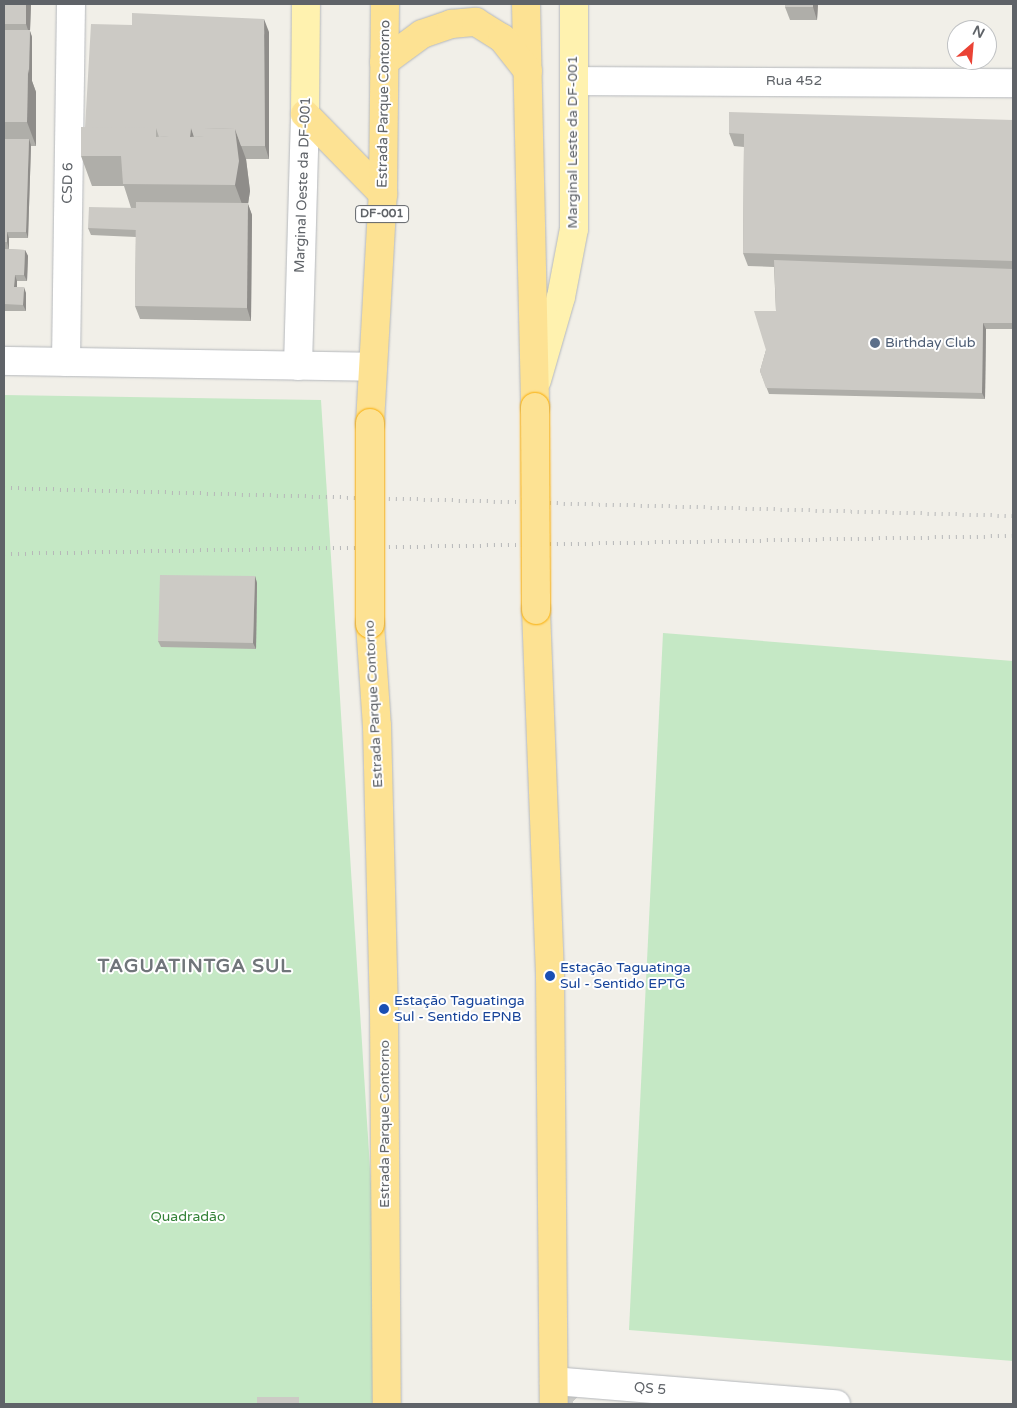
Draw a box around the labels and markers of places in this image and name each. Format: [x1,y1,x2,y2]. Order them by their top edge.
place label: Birthday Club [885,335,976,351]
marker: Birthday Club [869,337,881,349]
place label: Estação Taguatinga Sul - Sentido EPTG [560,960,691,992]
marker: Estação Taguatinga Sul - Sentido EPTG [544,970,556,982]
place label: Estação Taguatinga Sul - Sentido EPNB [394,993,525,1026]
marker: Estação Taguatinga Sul - Sentido EPNB [378,1003,390,1015]

